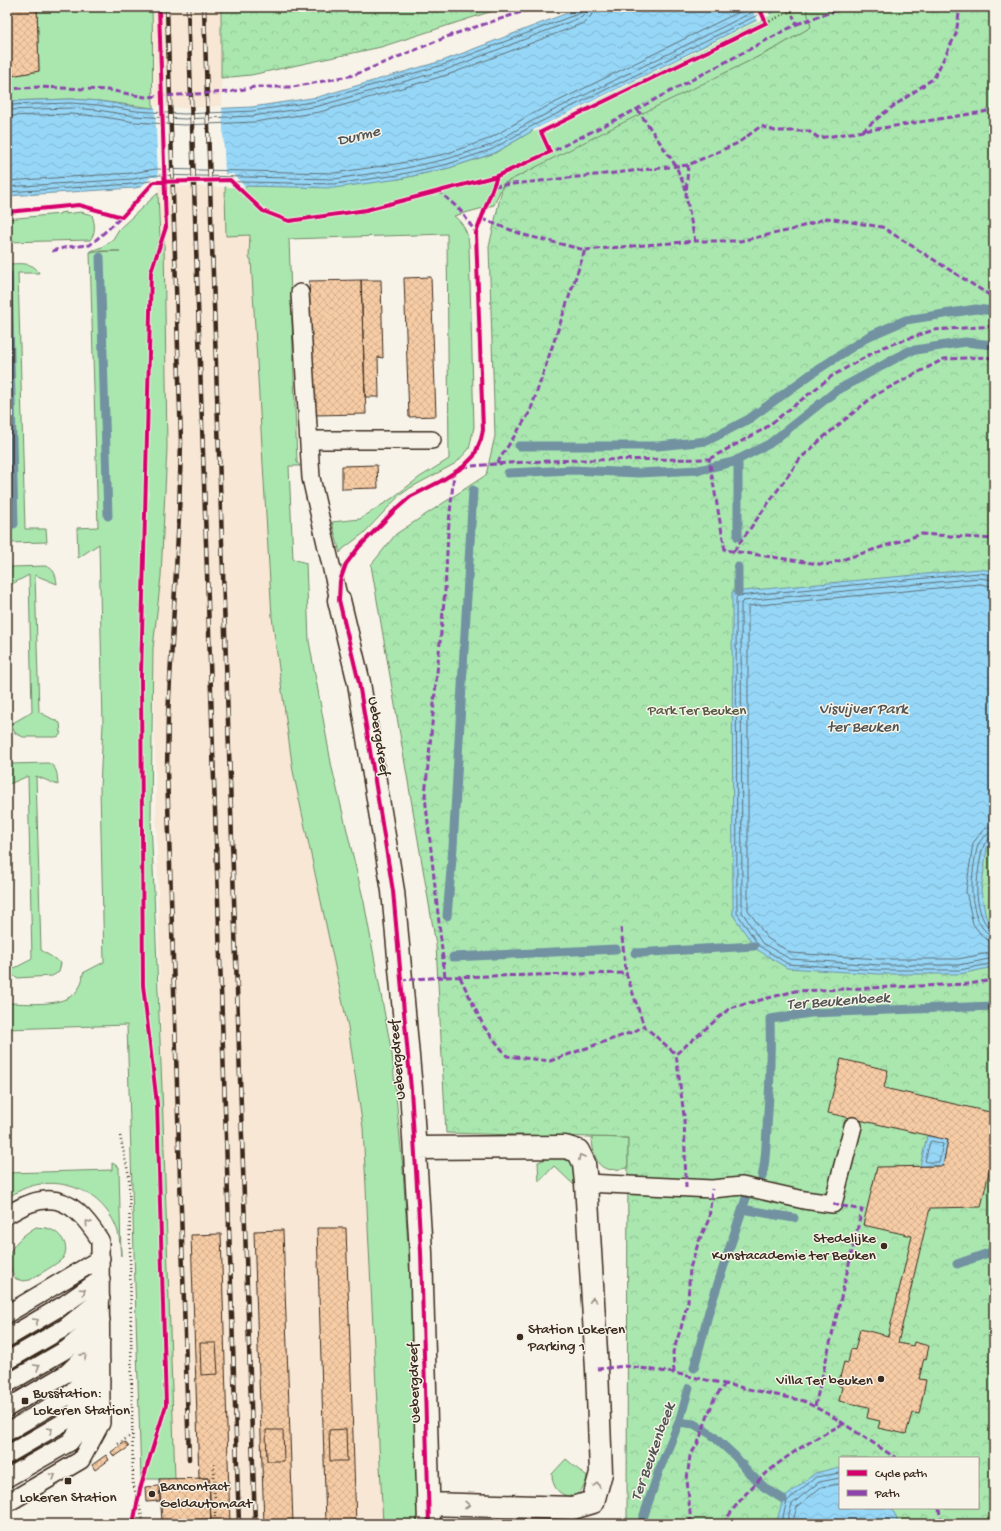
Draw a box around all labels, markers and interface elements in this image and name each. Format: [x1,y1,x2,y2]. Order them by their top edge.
water label: Durme [336,123,383,152]
street label: Uebergdreef [363,695,393,779]
water label: Visvijver Park ter Beuken [819,701,909,738]
park label: Park Ter Beuken [647,702,746,720]
water label: Ter Beukenbeek [786,989,892,1016]
street label: Uebergdreef [385,1018,410,1100]
one-way arrow [578,1154,585,1161]
one-way arrow [85,1220,92,1227]
place label: Stedelijke Kunstacademie ter Beuken [712,1230,876,1265]
marker: Stedelijke Kunstacademie ter Beuken [879,1241,889,1251]
one-way arrow [79,1288,86,1296]
one-way arrow [588,1297,597,1303]
one-way arrow [32,1318,39,1325]
place label: Station Lokeren Parking 1 [527,1321,625,1356]
marker: Station Lokeren Parking 1 [515,1332,525,1342]
street label: Uebergdreef [405,1341,425,1423]
one-way arrow [79,1354,87,1361]
one-way arrow [33,1364,40,1371]
place label: Villa Ter beuken [775,1372,873,1390]
marker: Villa Ter beuken [876,1374,886,1384]
place label: Busstation: Lokeren Station [32,1385,130,1420]
marker: Busstation: Lokeren Station [20,1396,30,1406]
water label: Ter Beukenbeek [628,1399,681,1504]
one-way arrow [46,1427,53,1434]
legend [839,1457,979,1509]
text: Cycle path [875,1468,928,1482]
one-way arrow [49,1474,56,1481]
marker: Lokeren Station [63,1476,73,1486]
place label: Bancontact Geldautomaat [159,1478,254,1513]
one-way arrow [593,1482,601,1489]
text: Path [874,1488,900,1502]
place label: Lokeren Station [19,1489,117,1507]
marker: Bancontact Geldautomaat [147,1489,157,1499]
one-way arrow [464,1501,470,1509]

